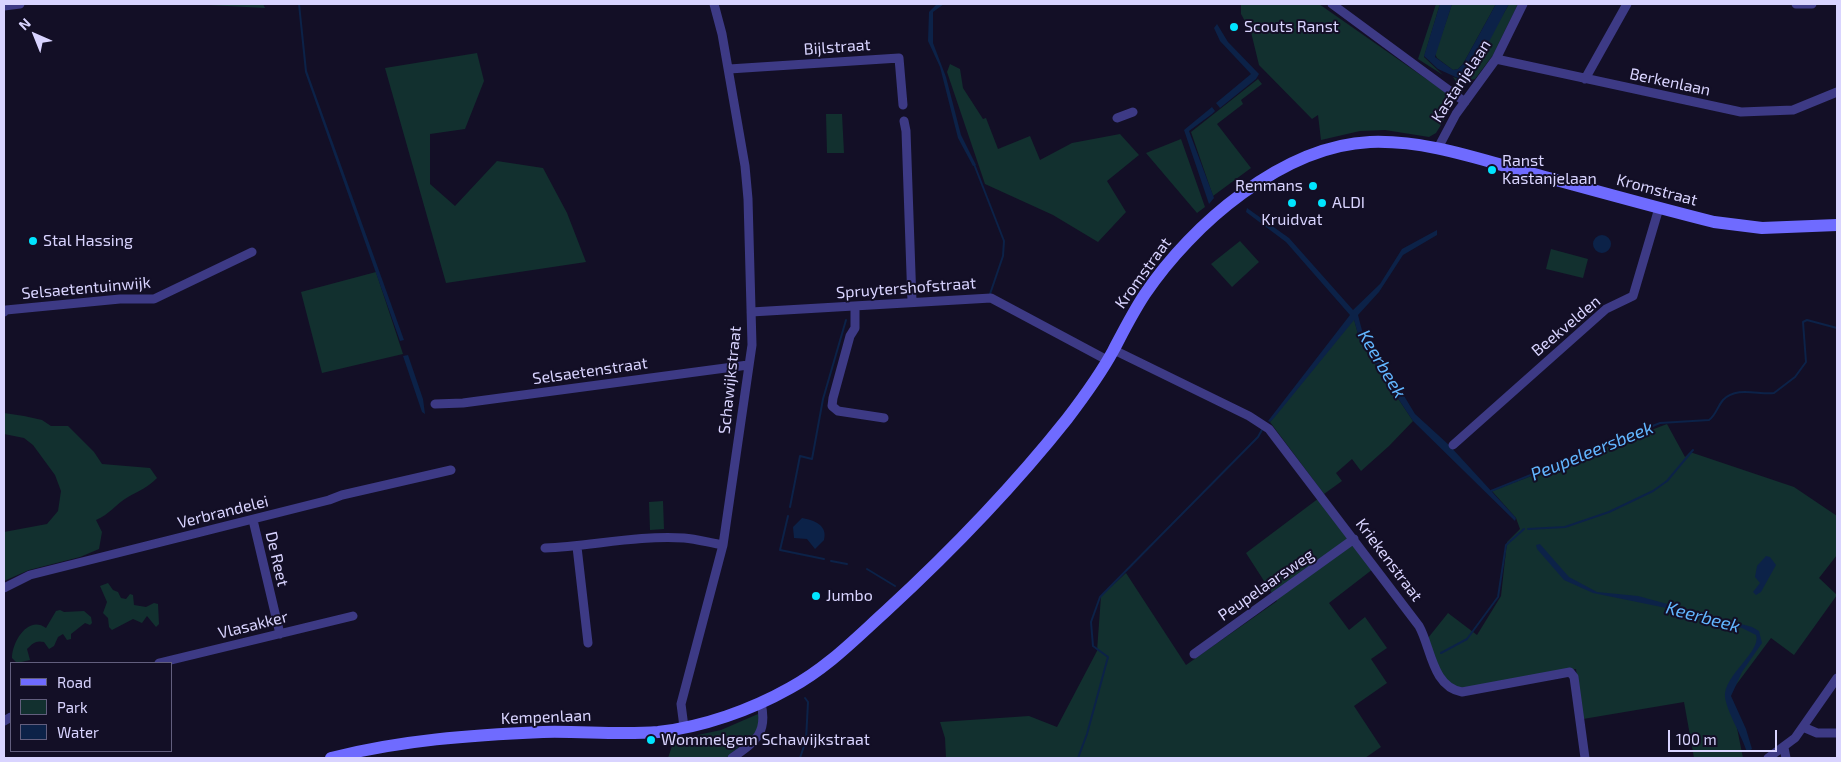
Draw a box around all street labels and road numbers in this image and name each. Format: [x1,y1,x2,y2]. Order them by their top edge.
street label: Bijlstraat [803,35,871,59]
street label: Kastanjelaan [1427,36,1495,126]
street label: Berkenlaan [1628,64,1712,100]
street label: Kromstraat [1614,170,1700,210]
street label: Kromstraat [1111,234,1175,312]
street label: Selsaetentuinwijk [21,273,151,303]
street label: Spruytershofstraat [835,274,977,302]
street label: Beekvelden [1528,292,1604,360]
street label: Schawijkstraat [715,325,745,435]
street label: Selsaetenstraat [531,353,649,389]
street label: Verbrandelei [176,491,270,533]
street label: Kriekenstraat [1352,515,1426,605]
street label: De Reet [261,530,293,588]
street label: Peupelaarsweg [1214,545,1318,625]
street label: Vlasakker [216,607,290,643]
street label: Kempenlaan [500,706,592,728]

